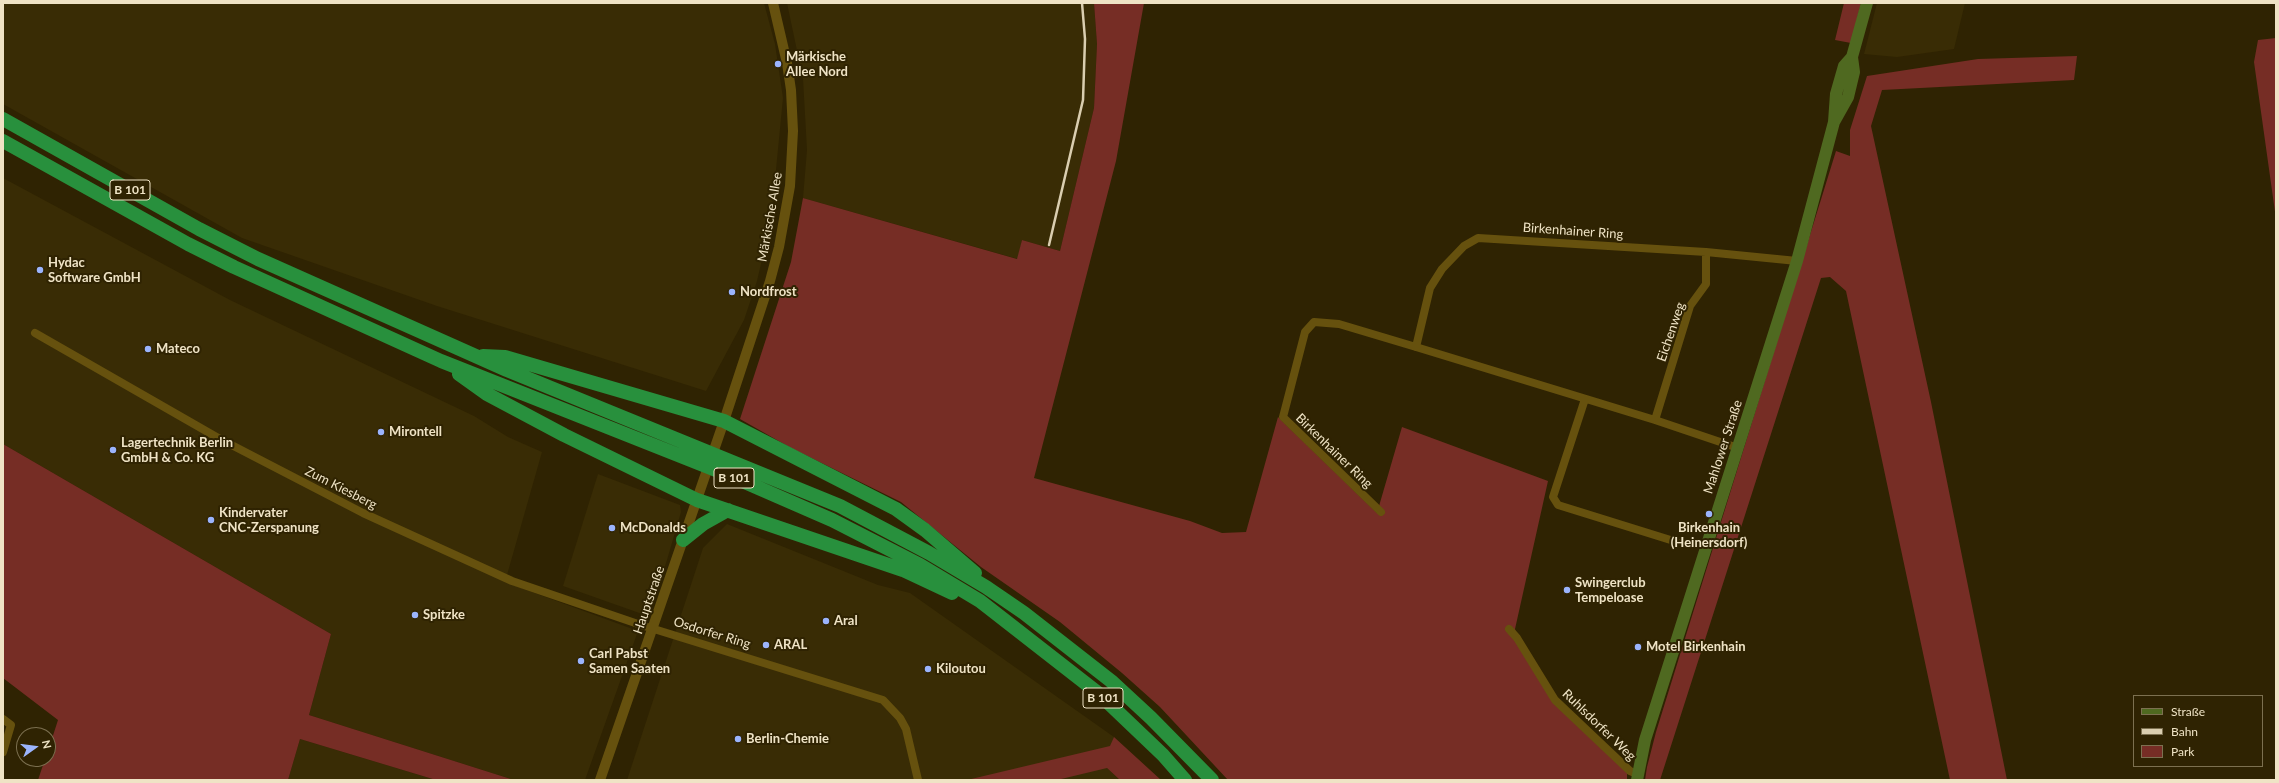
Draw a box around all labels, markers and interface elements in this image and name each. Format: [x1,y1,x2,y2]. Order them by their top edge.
place label: Märkische Allee Nord [786,49,848,80]
marker: Märkische Allee Nord [773,59,783,69]
street label: Märkische Allee [754,171,786,263]
road number: B 101 [110,180,150,200]
street label: Birkenhainer Ring [1522,220,1624,242]
place label: Hydac Software GmbH [48,255,141,286]
marker: Hydac Software GmbH [35,265,45,275]
place label: Nordfrost [740,284,797,300]
marker: Nordfrost [727,287,737,297]
street label: Eichenweg [1654,300,1688,364]
place label: Mateco [156,341,200,357]
marker: Mateco [143,344,153,354]
street label: Mahlower Straße [1700,398,1746,496]
street label: Birkenhainer Ring [1292,410,1376,492]
place label: Mirontell [389,424,442,440]
marker: Mirontell [376,427,386,437]
place label: Lagertechnik Berlin GmbH & Co. KG [121,435,233,466]
marker: Lagertechnik Berlin GmbH & Co. KG [108,445,118,455]
street label: Zum Kiesberg [302,463,380,513]
road number: B 101 [714,468,754,488]
place label: Kindervater CNC-Zerspanung [219,505,319,536]
marker: Birkenhain (Heinersdorf) [1704,509,1714,519]
marker: Kindervater CNC-Zerspanung [206,515,216,525]
place label: McDonalds [620,520,686,536]
place label: Birkenhain (Heinersdorf) [1671,520,1747,551]
marker: McDonalds [607,523,617,533]
street label: Hauptstraße [630,564,668,636]
place label: Swingerclub Tempeloase [1575,575,1646,606]
marker: Swingerclub Tempeloase [1562,585,1572,595]
place label: Spitzke [423,607,465,623]
marker: Spitzke [410,610,420,620]
place label: Aral [834,613,858,629]
street label: Osdorfer Ring [672,614,752,652]
marker: Aral [821,616,831,626]
place label: ARAL [774,637,807,653]
place label: Motel Birkenhain [1646,639,1746,655]
marker: ARAL [761,640,771,650]
marker: Motel Birkenhain [1633,642,1643,652]
place label: Carl Pabst Samen Saaten [589,646,670,677]
marker: Carl Pabst Samen Saaten [576,656,586,666]
place label: Kiloutou [936,661,986,677]
marker: Kiloutou [923,664,933,674]
street label: Ruhlsdorfer Weg [1559,686,1639,764]
road number: B 101 [1083,688,1123,708]
legend [2133,695,2263,767]
text: Straße [2171,704,2205,719]
text: Bahn [2171,724,2198,739]
north arrow [16,727,56,767]
place label: Berlin-Chemie [746,731,829,747]
marker: Berlin-Chemie [733,734,743,744]
text: N [40,739,54,750]
text: Park [2171,744,2194,759]

